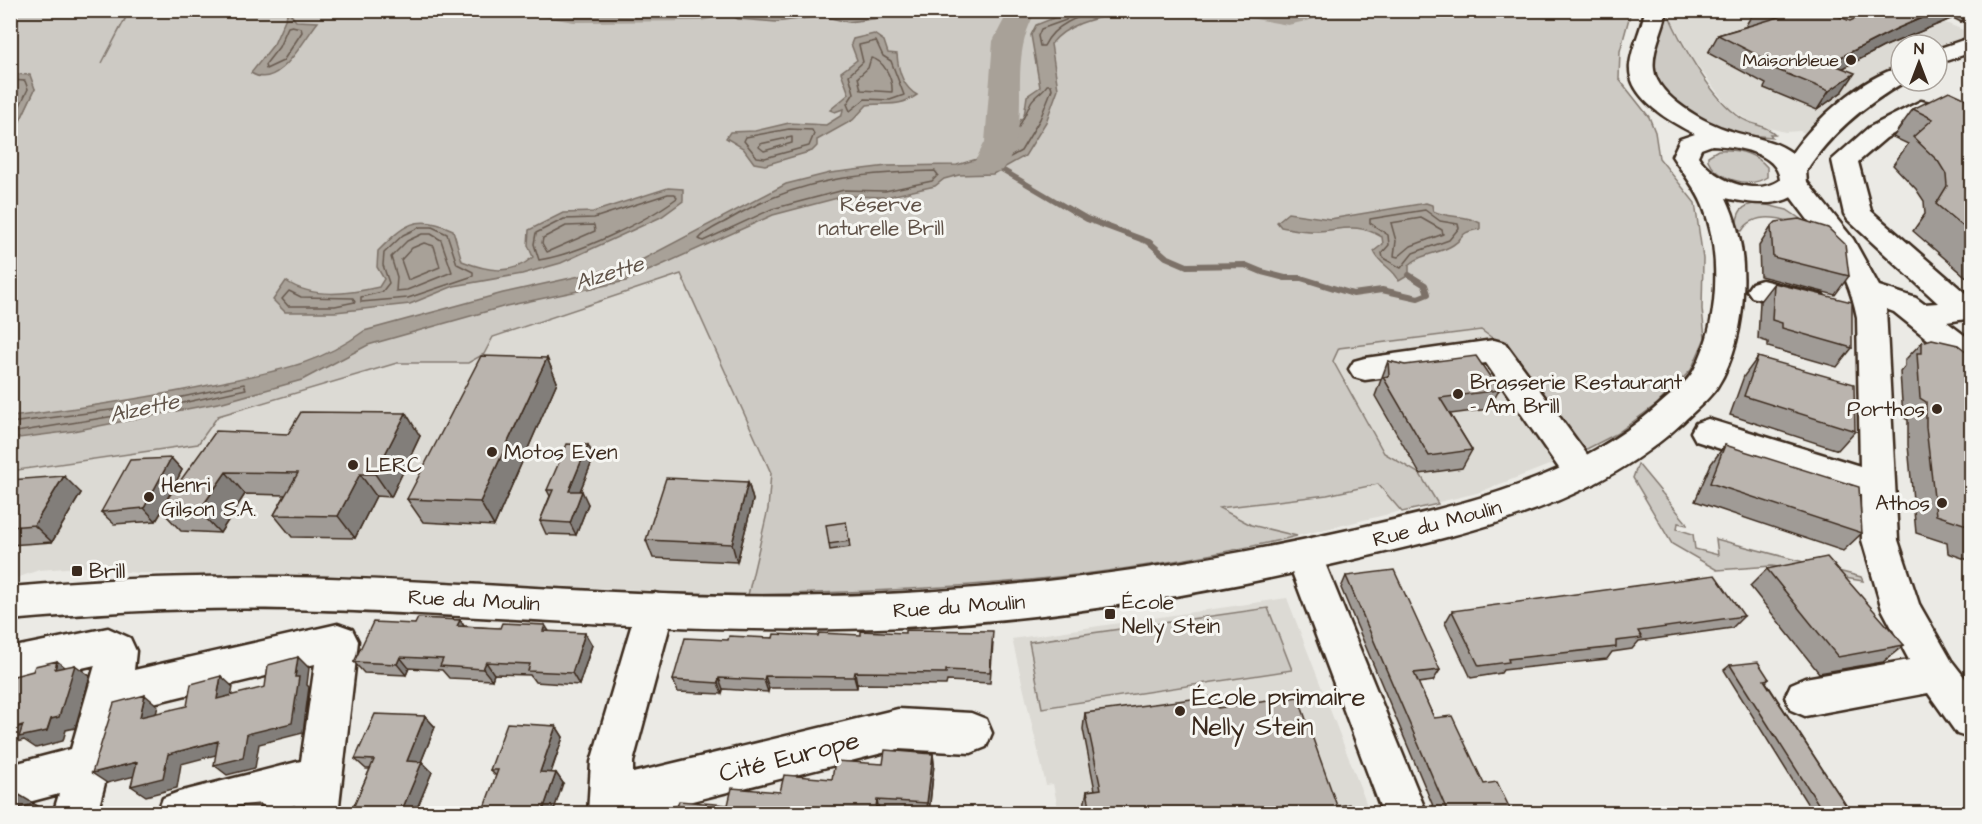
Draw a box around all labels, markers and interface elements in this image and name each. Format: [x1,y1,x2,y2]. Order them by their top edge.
north arrow [1889,33,1949,93]
text: N [1914,38,1924,60]
place label: Maisonbleue [1743,48,1839,73]
marker: Maisonbleue [1844,53,1858,67]
park label: Réserve naturelle Brill [818,190,944,243]
water label: Alzette [571,248,649,298]
place label: Brasserie Restaurant - Am Brill [1470,368,1683,421]
water label: Alzette [107,386,183,431]
marker: Brasserie Restaurant - Am Brill [1451,387,1465,401]
place label: Porthos [1847,395,1925,424]
marker: Porthos [1930,402,1944,416]
place label: Motos Even [504,438,618,467]
marker: Motos Even [485,445,499,459]
place label: LERC [365,451,422,480]
marker: LERC [346,458,360,472]
place label: Henri Gilson S.A. [161,471,256,524]
place label: Athos [1875,489,1930,518]
marker: Henri Gilson S.A. [142,490,156,504]
street label: Rue du Moulin [1370,492,1505,555]
marker: Athos [1935,496,1949,510]
place label: Brill [89,557,125,586]
marker: Brill [70,564,84,578]
street label: Rue du Moulin [407,583,541,618]
street label: Rue du Moulin [892,587,1026,626]
place label: École Nelly Stein [1122,588,1220,643]
marker: École Nelly Stein [1103,607,1117,621]
place label: École primaire Nelly Stein [1192,679,1366,747]
marker: École primaire Nelly Stein [1173,704,1187,718]
street label: Cité Europe [715,722,863,792]

